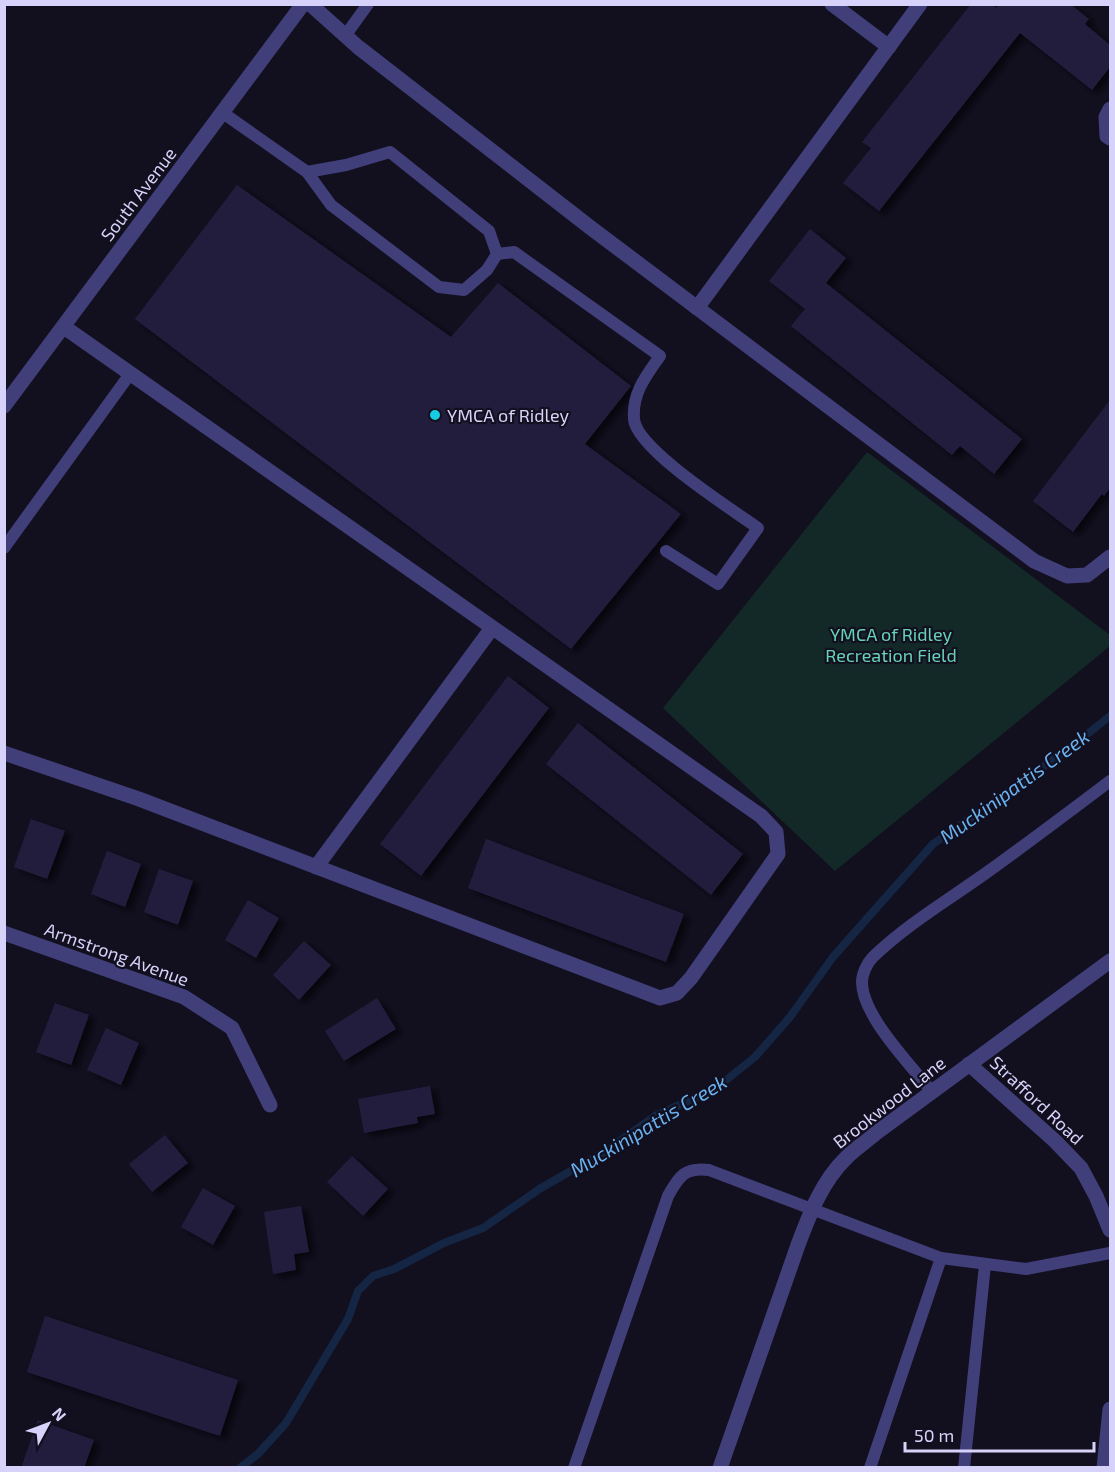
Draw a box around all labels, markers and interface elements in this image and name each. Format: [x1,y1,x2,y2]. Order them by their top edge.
street label: South Avenue [96,143,180,245]
place label: YMCA of Ridley [447,404,570,426]
marker: YMCA of Ridley [428,408,442,422]
park label: YMCA of Ridley Recreation Field [825,623,957,666]
water label: Muckinipattis Creek [935,724,1093,848]
street label: Armstrong Avenue [42,918,192,990]
street label: Brookwood Lane [828,1051,950,1153]
street label: Strafford Road [986,1051,1088,1149]
water label: Muckinipattis Creek [565,1069,731,1181]
north arrow [18,1394,78,1454]
text: N [49,1403,71,1424]
scale bar [905,1415,1094,1453]
text: 50 m [914,1424,954,1446]

